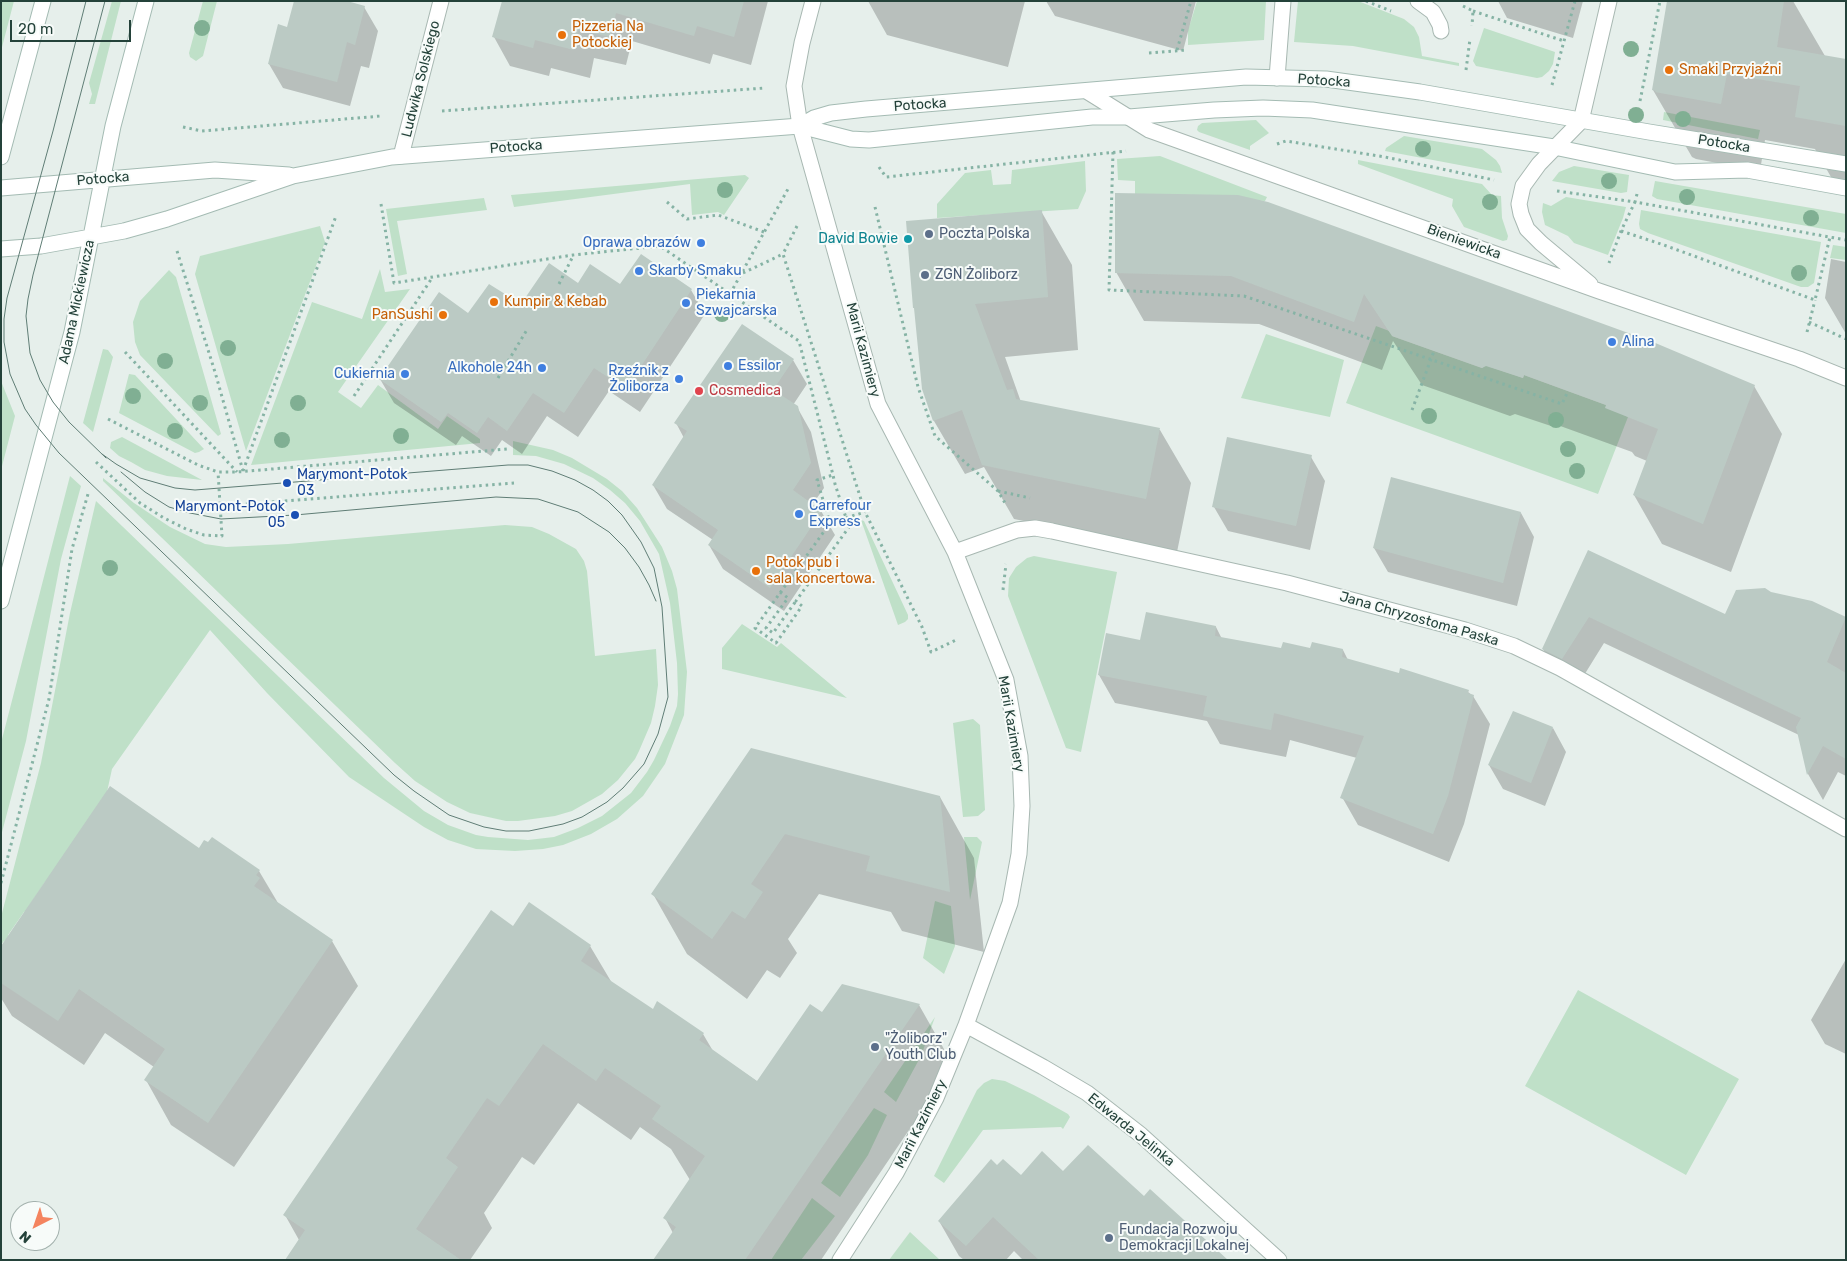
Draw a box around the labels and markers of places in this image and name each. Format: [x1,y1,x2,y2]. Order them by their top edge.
place label: Pizzeria Na Potockiej [572,19,644,52]
marker: Pizzeria Na Potockiej [556,29,568,41]
place label: Smaki Przyjaźni [1679,62,1781,78]
marker: Smaki Przyjaźni [1663,64,1675,76]
place label: Poczta Polska [939,226,1030,242]
marker: Poczta Polska [923,228,935,240]
place label: David Bowie [818,231,898,247]
marker: David Bowie [902,233,914,245]
place label: Oprawa obrazów [583,235,691,251]
marker: Oprawa obrazów [695,237,707,249]
place label: Skarby Smaku [649,263,742,279]
marker: Skarby Smaku [633,265,645,277]
place label: ZGN Żoliborz [935,267,1018,283]
marker: ZGN Żoliborz [919,269,931,281]
place label: Piekarnia Szwajcarska [696,287,777,320]
place label: Kumpir & Kebab [504,294,607,310]
marker: Kumpir & Kebab [488,296,500,308]
marker: Piekarnia Szwajcarska [680,297,692,309]
place label: PanSushi [372,307,433,323]
marker: PanSushi [437,309,449,321]
place label: Alina [1622,334,1654,350]
marker: Alina [1606,336,1618,348]
place label: Essilor [738,358,781,374]
place label: Alkohole 24h [448,360,532,376]
marker: Essilor [722,360,734,372]
marker: Alkohole 24h [536,362,548,374]
place label: Rzeźnik z Żoliborza [608,363,669,396]
place label: Cukiernia [334,366,395,382]
marker: Cukiernia [399,368,411,380]
marker: Rzeźnik z Żoliborza [673,373,685,385]
place label: Cosmedica [709,383,781,399]
marker: Cosmedica [693,385,705,397]
place label: Marymont-Potok 03 [297,467,407,500]
marker: Marymont-Potok 03 [281,477,293,489]
place label: Carrefour Express [809,498,871,530]
place label: Marymont-Potok 05 [175,499,285,532]
marker: Carrefour Express [793,508,805,520]
marker: Marymont-Potok 05 [289,509,301,521]
place label: Potok pub i sala koncertowa. [766,555,875,588]
marker: Potok pub i sala koncertowa. [750,565,762,577]
place label: "Żoliborz" Youth Club [885,1031,956,1064]
marker: "Żoliborz" Youth Club [869,1041,881,1053]
place label: Fundacja Rozwoju Demokracji Lokalnej [1119,1222,1249,1254]
marker: Fundacja Rozwoju Demokracji Lokalnej [1103,1232,1115,1244]

